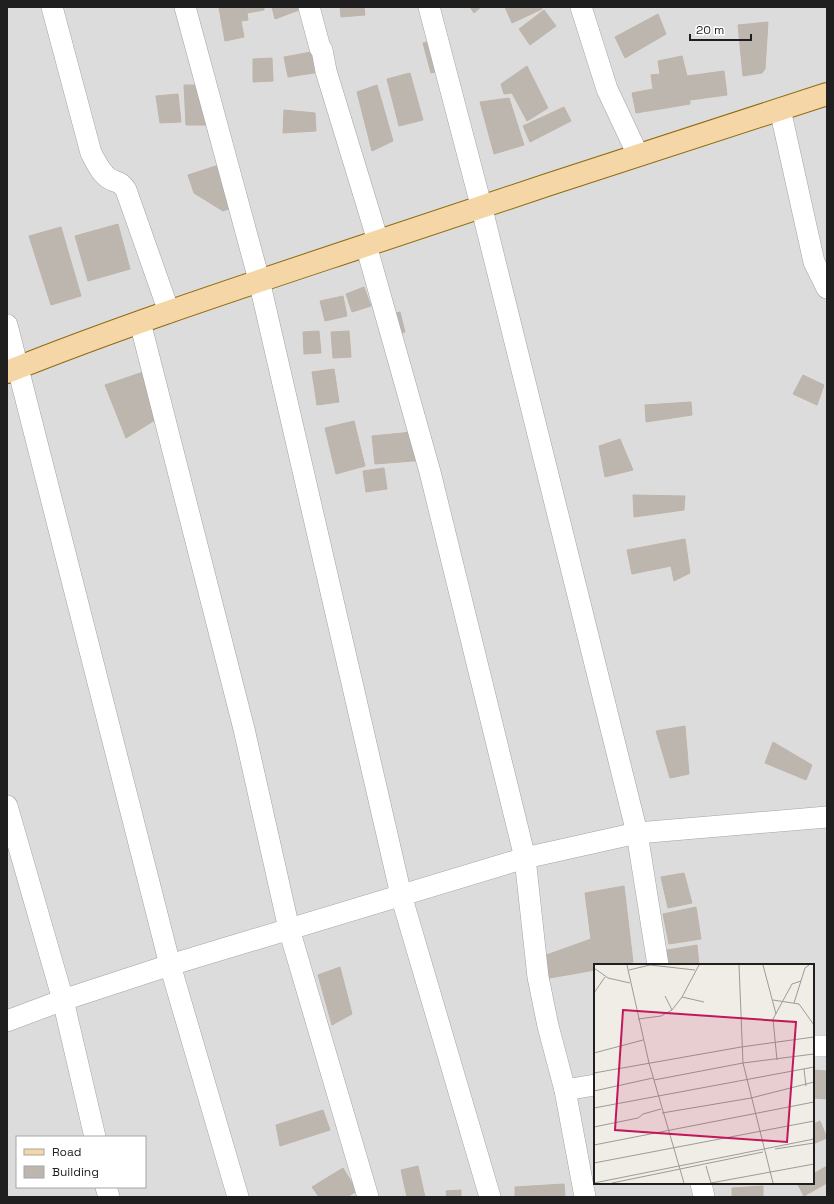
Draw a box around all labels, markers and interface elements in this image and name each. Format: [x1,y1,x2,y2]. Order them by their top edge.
scale bar [690,16,751,42]
text: 20 m [696,22,724,38]
inset map [594,964,814,1184]
legend [16,1136,146,1188]
text: Road [52,1144,81,1160]
text: Building [52,1164,99,1180]

